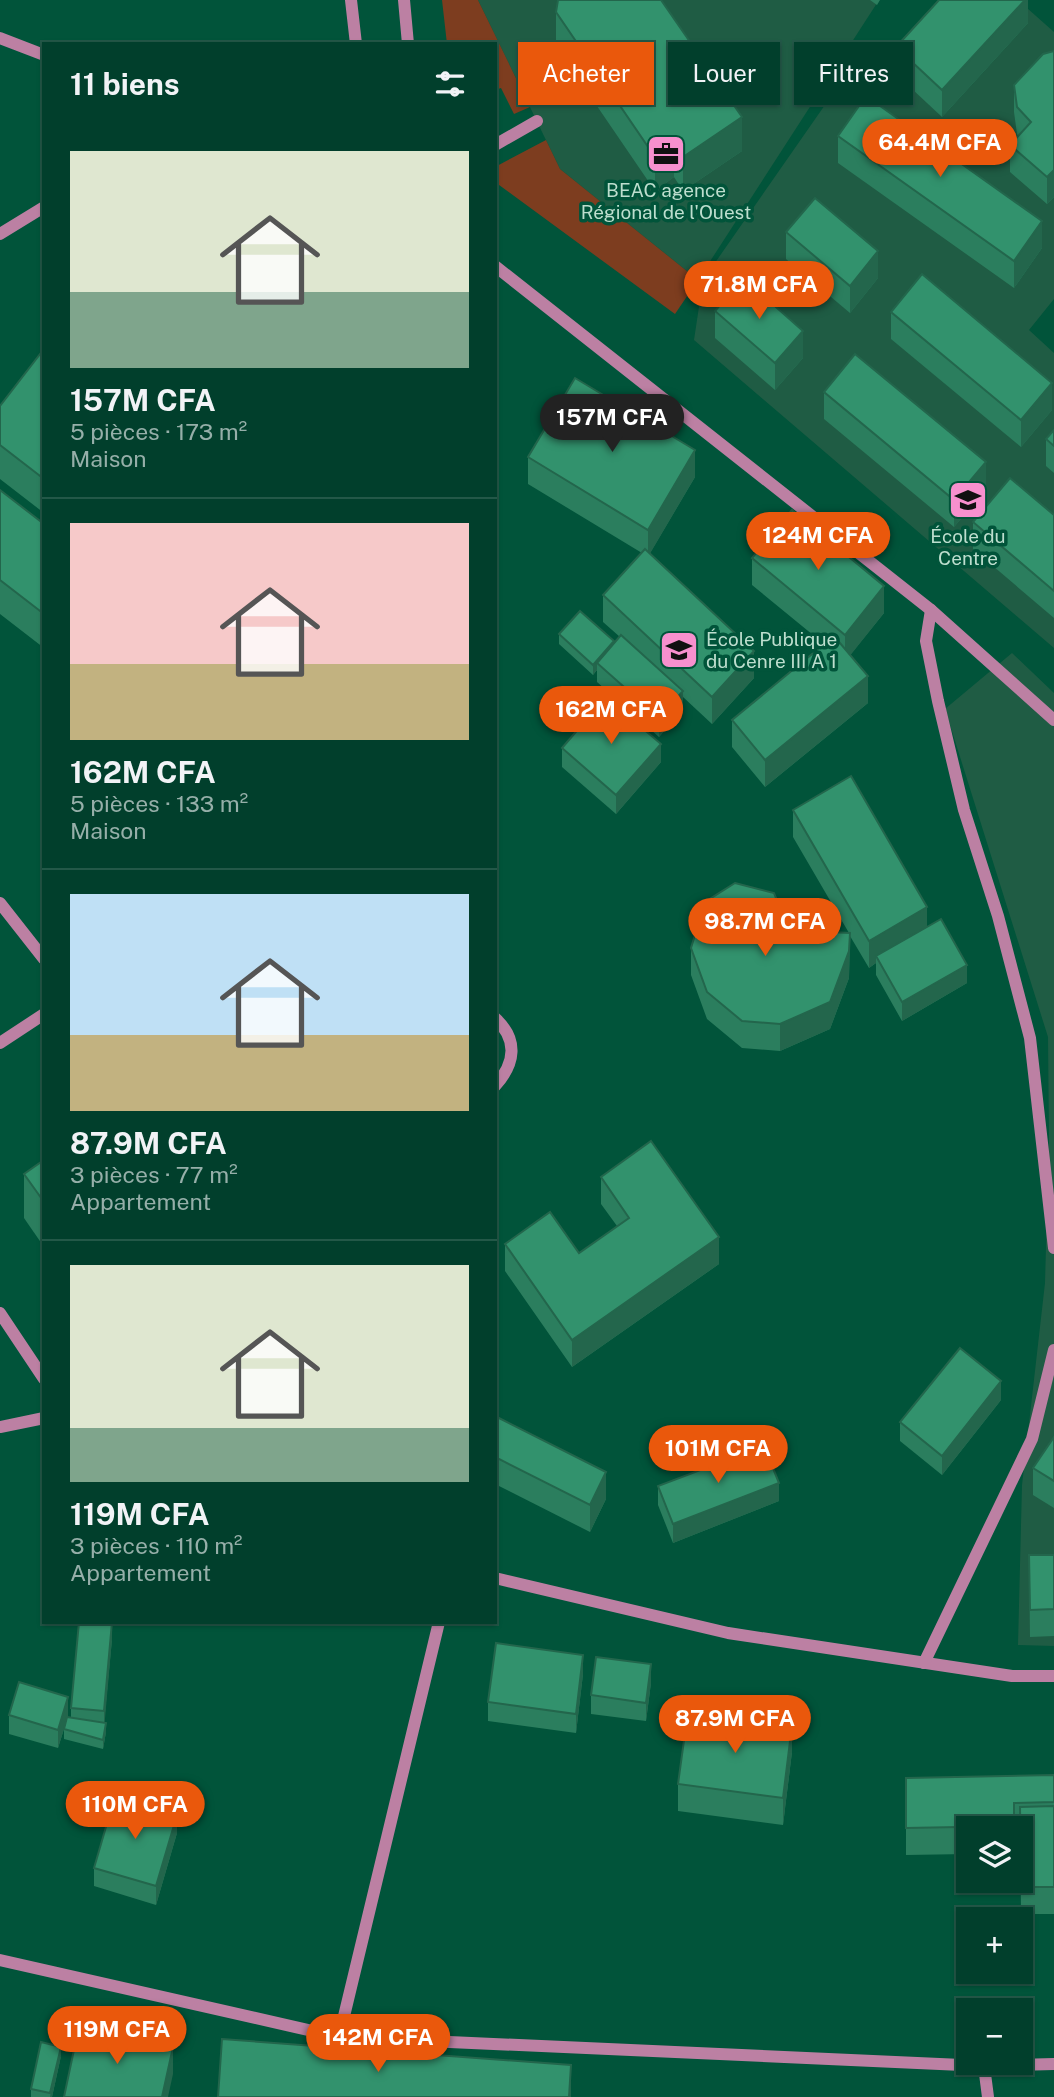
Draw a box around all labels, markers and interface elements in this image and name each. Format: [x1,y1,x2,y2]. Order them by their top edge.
chip: Acheter [518,42,654,105]
chip: Louer [668,42,780,105]
chip: Filtres [794,42,913,105]
icon: filters [431,65,469,103]
text: 11 biens [70,66,179,102]
pin: 64.4M CFA [860,120,1020,179]
text: 64.4M CFA [878,128,1002,155]
office icon: BEAC agence Régional de l'Ouest [645,133,687,175]
place label: BEAC agence Régional de l'Ouest [581,179,751,223]
icon: home [207,197,333,323]
pin: 71.8M CFA [679,262,839,321]
text: 71.8M CFA [700,270,818,297]
text: 157M CFA [70,382,216,418]
pin: 157M CFA [540,394,684,454]
text: 157M CFA [556,403,668,430]
text: 5 pièces · 173 m² [70,418,247,445]
text: Maison [70,445,147,472]
school or university icon: École du Centre [947,479,989,521]
pin: 124M CFA [746,512,890,572]
text: 124M CFA [762,521,874,548]
place label: École du Centre [930,525,1006,569]
icon: home [207,569,333,695]
place label: École Publique du Cenre III A 1 [706,628,837,672]
school or university icon: École Publique du Cenre III A 1 [658,629,700,671]
pin: 162M CFA [539,686,683,746]
text: 162M CFA [555,695,667,722]
text: 162M CFA [70,754,216,790]
text: 5 pièces · 133 m² [70,790,248,817]
text: Maison [70,817,147,844]
pin: 98.7M CFA [685,898,845,958]
text: 98.7M CFA [704,907,826,934]
icon: home [207,940,333,1066]
text: 87.9M CFA [70,1125,227,1161]
text: 3 pièces · 77 m² [70,1161,238,1188]
text: Appartement [70,1188,211,1215]
icon: home [207,1311,333,1437]
pin: 101M CFA [646,1426,790,1485]
text: 101M CFA [665,1434,771,1461]
text: 119M CFA [70,1496,209,1532]
text: 3 pièces · 110 m² [70,1532,242,1559]
text: Appartement [70,1559,211,1586]
pin: 87.9M CFA [655,1696,815,1755]
text: 87.9M CFA [675,1704,795,1731]
pin: 110M CFA [63,1782,207,1841]
text: 110M CFA [82,1790,188,1817]
map controls [956,1816,1033,2075]
button: layers [956,1816,1033,1893]
button: + [956,1907,1033,1984]
button: − [956,1998,1033,2075]
pin: 119M CFA [45,2007,189,2066]
pin: 142M CFA [306,2014,450,2074]
text: 119M CFA [64,2015,170,2042]
text: 142M CFA [322,2023,434,2050]

